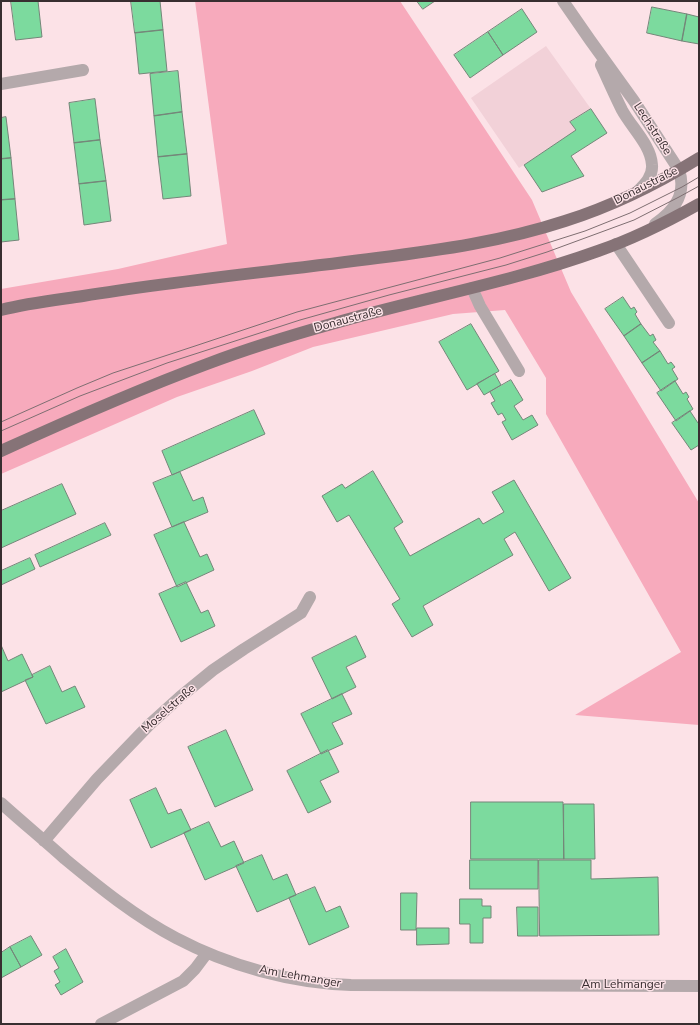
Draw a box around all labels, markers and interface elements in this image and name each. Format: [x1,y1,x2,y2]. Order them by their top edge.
street label: Lechstraße [630,100,674,158]
street label: Donaustraße [612,164,680,208]
street label: Donaustraße [312,304,384,336]
street label: Moselstraße [139,682,199,736]
street label: Am Lehmanger [258,963,342,991]
street label: Am Lehmanger [582,978,664,992]

